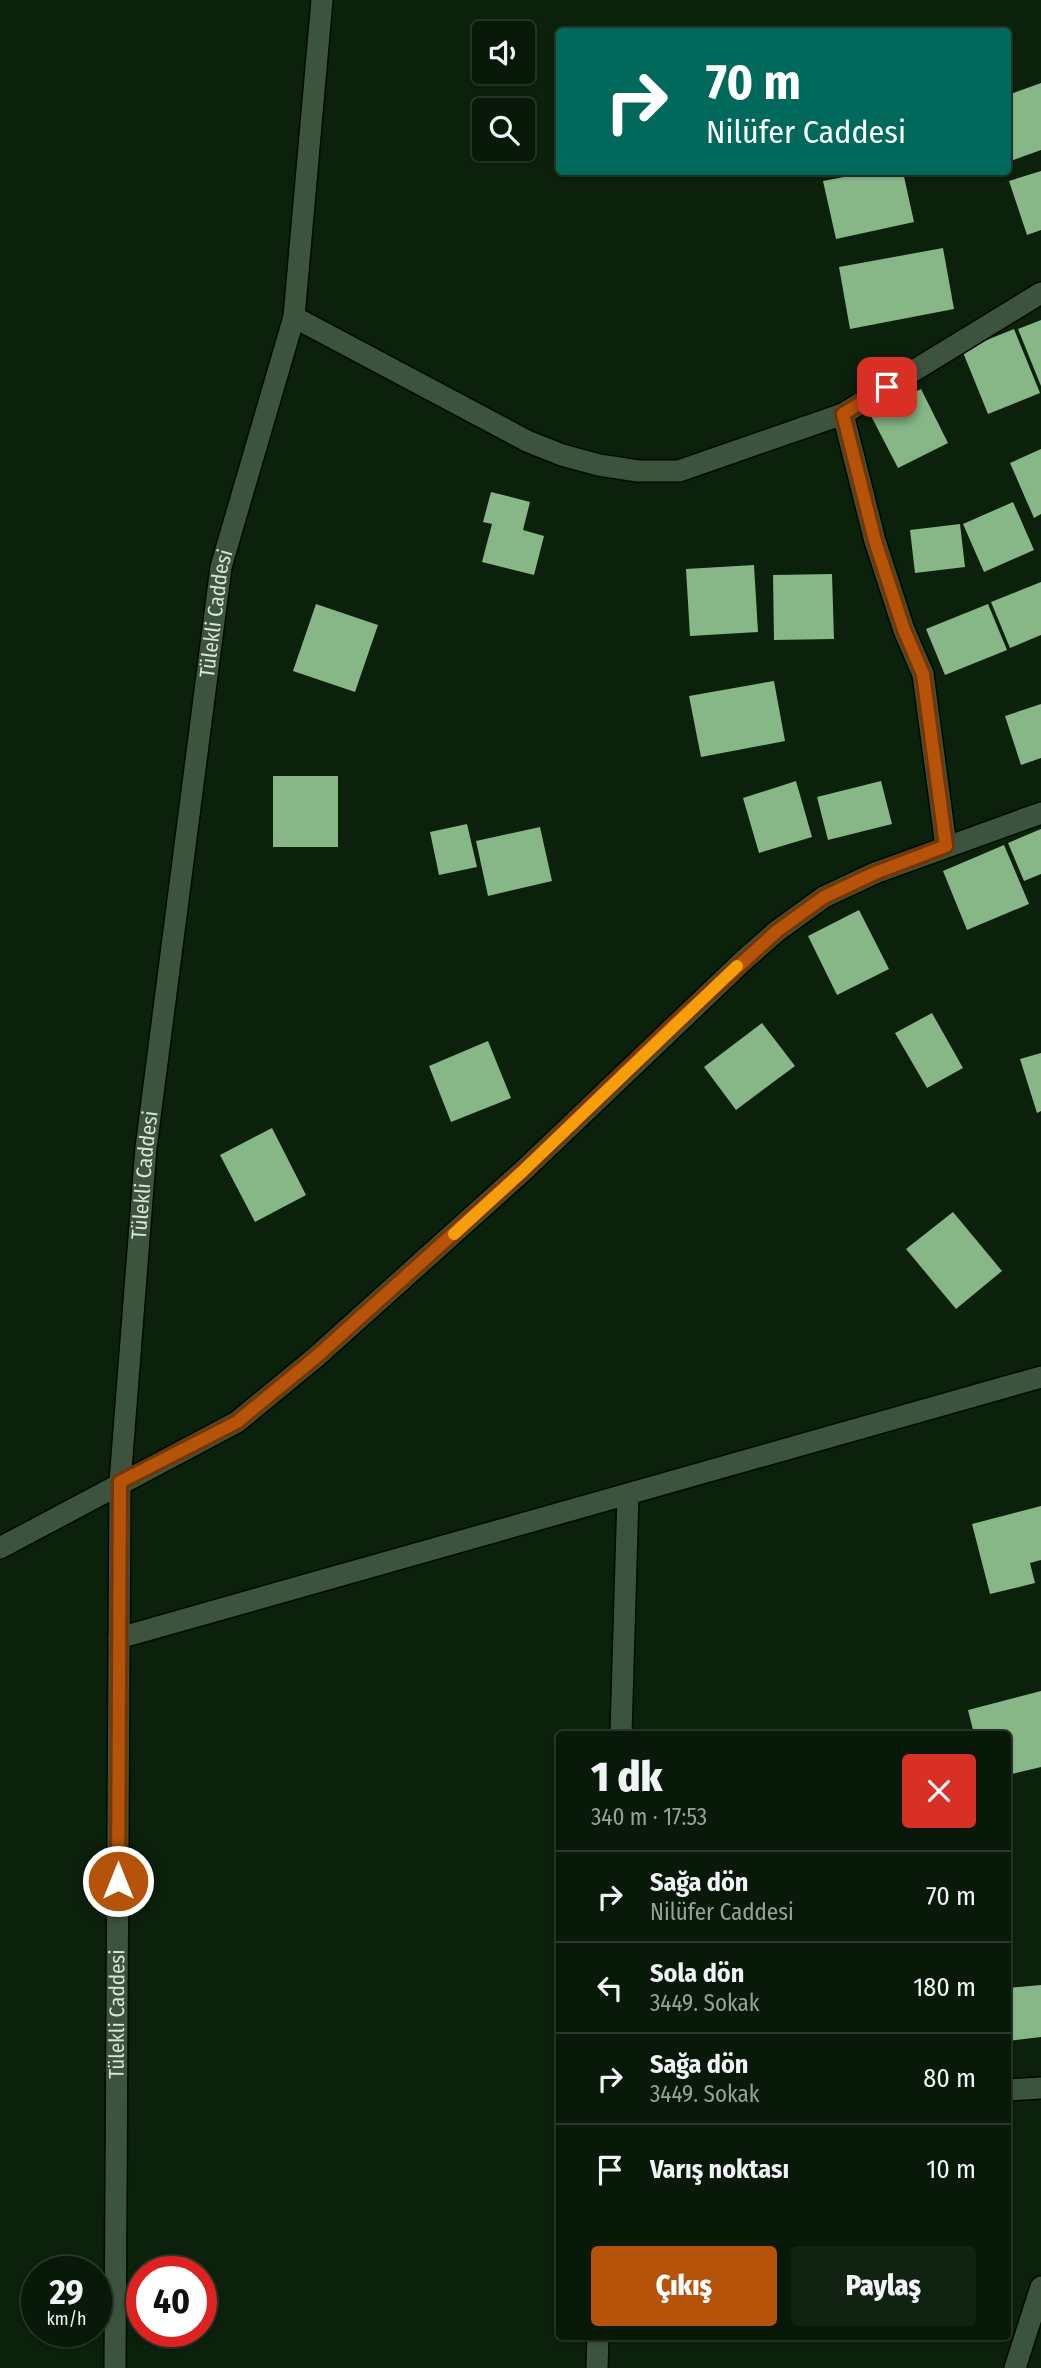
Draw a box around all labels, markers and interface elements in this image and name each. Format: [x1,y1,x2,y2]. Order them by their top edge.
map controls [472,21,535,161]
button: sound [472,21,535,84]
text: 70 m [706,53,801,112]
icon: right [591,56,682,147]
button: search [472,98,535,161]
text: Nilüfer Caddesi [706,113,906,151]
pin [857,357,917,417]
icon: arrive [868,368,906,406]
street label: Tülekli Caddesi [194,546,238,679]
street label: Tülekli Caddesi [126,1109,164,1240]
text: 1 dk [591,1752,662,1802]
button: close [902,1754,976,1828]
text: 340 m · 17:53 [591,1803,707,1831]
position arrow [81,1844,155,1918]
text: Sağa dön [650,1867,749,1898]
icon: right [591,1878,629,1916]
text: 70 m [926,1881,976,1912]
text: Nilüfer Caddesi [650,1898,794,1926]
street label: Tülekli Caddesi [104,1949,130,2079]
text: Sola dön [650,1958,744,1989]
icon: left [591,1969,629,2007]
text: 180 m [913,1972,976,2003]
text: 3449. Sokak [650,1989,759,2017]
text: Sağa dön [650,2049,749,2080]
icon: right [591,2060,629,2098]
text: 80 m [923,2063,976,2094]
text: 3449. Sokak [650,2080,759,2108]
icon: arrive [591,2151,629,2189]
text: Varış noktası [650,2154,789,2185]
text: 10 m [926,2154,976,2185]
button: Çıkış [591,2246,777,2326]
button: Paylaş [791,2246,976,2326]
speed limit sign: 40 [126,2256,217,2347]
text: 29 [49,2271,84,2313]
text: km/h [46,2308,87,2330]

